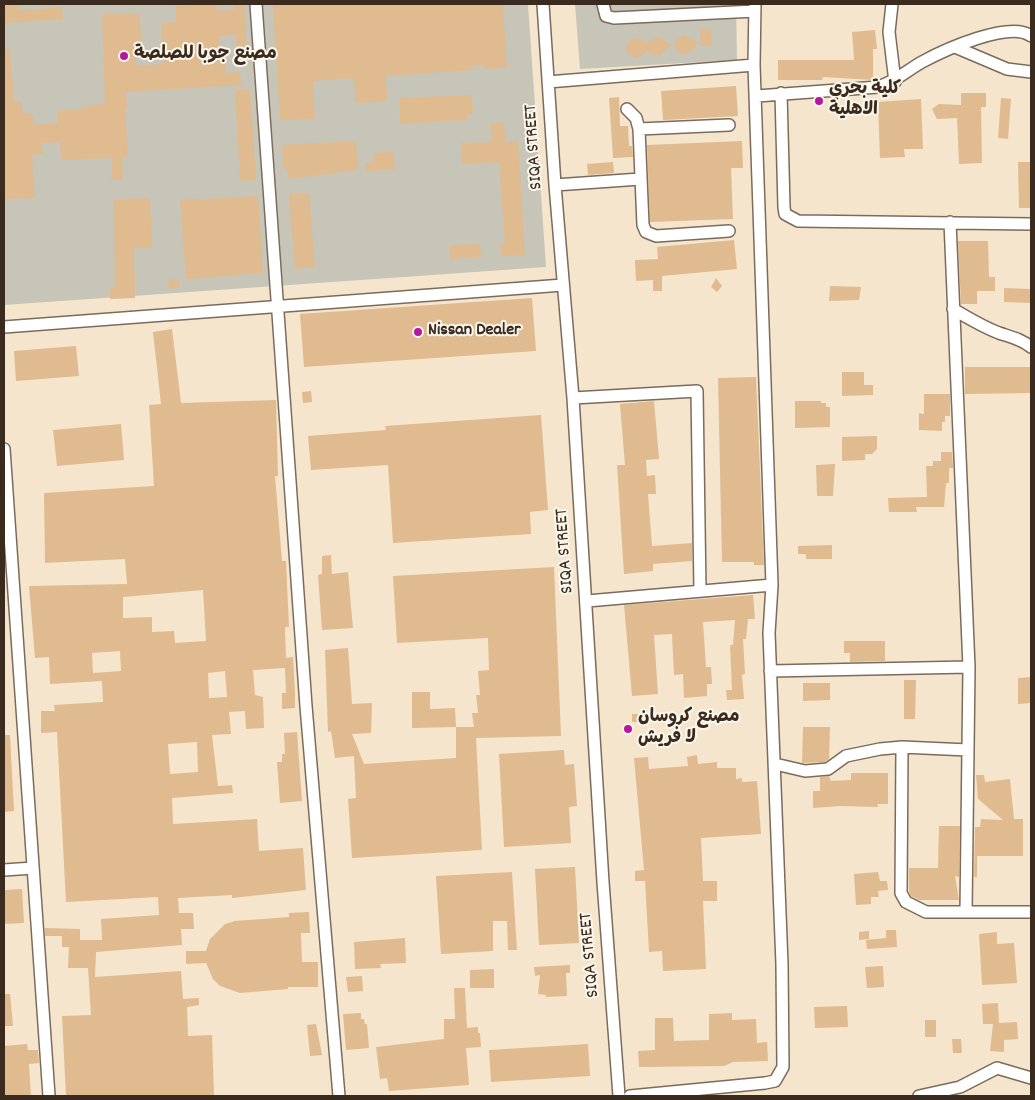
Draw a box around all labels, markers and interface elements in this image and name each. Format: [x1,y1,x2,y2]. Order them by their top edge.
place label: مصنع جوبا للصلصة [134,45,277,67]
marker: مصنع جوبا للصلصة [118,50,130,62]
place label: كلية بحري الاهلية [829,80,901,122]
marker: كلية بحري الاهلية [813,95,825,107]
street label: SIQA STREET [521,104,549,190]
place label: Nissan Dealer [428,321,521,343]
marker: Nissan Dealer [412,326,424,338]
street label: SIQA STREET [552,508,580,594]
place label: مصنع كروسان لا فريش [638,708,739,751]
marker: مصنع كروسان لا فريش [622,723,634,735]
street label: SIQA STREET [577,912,605,998]

